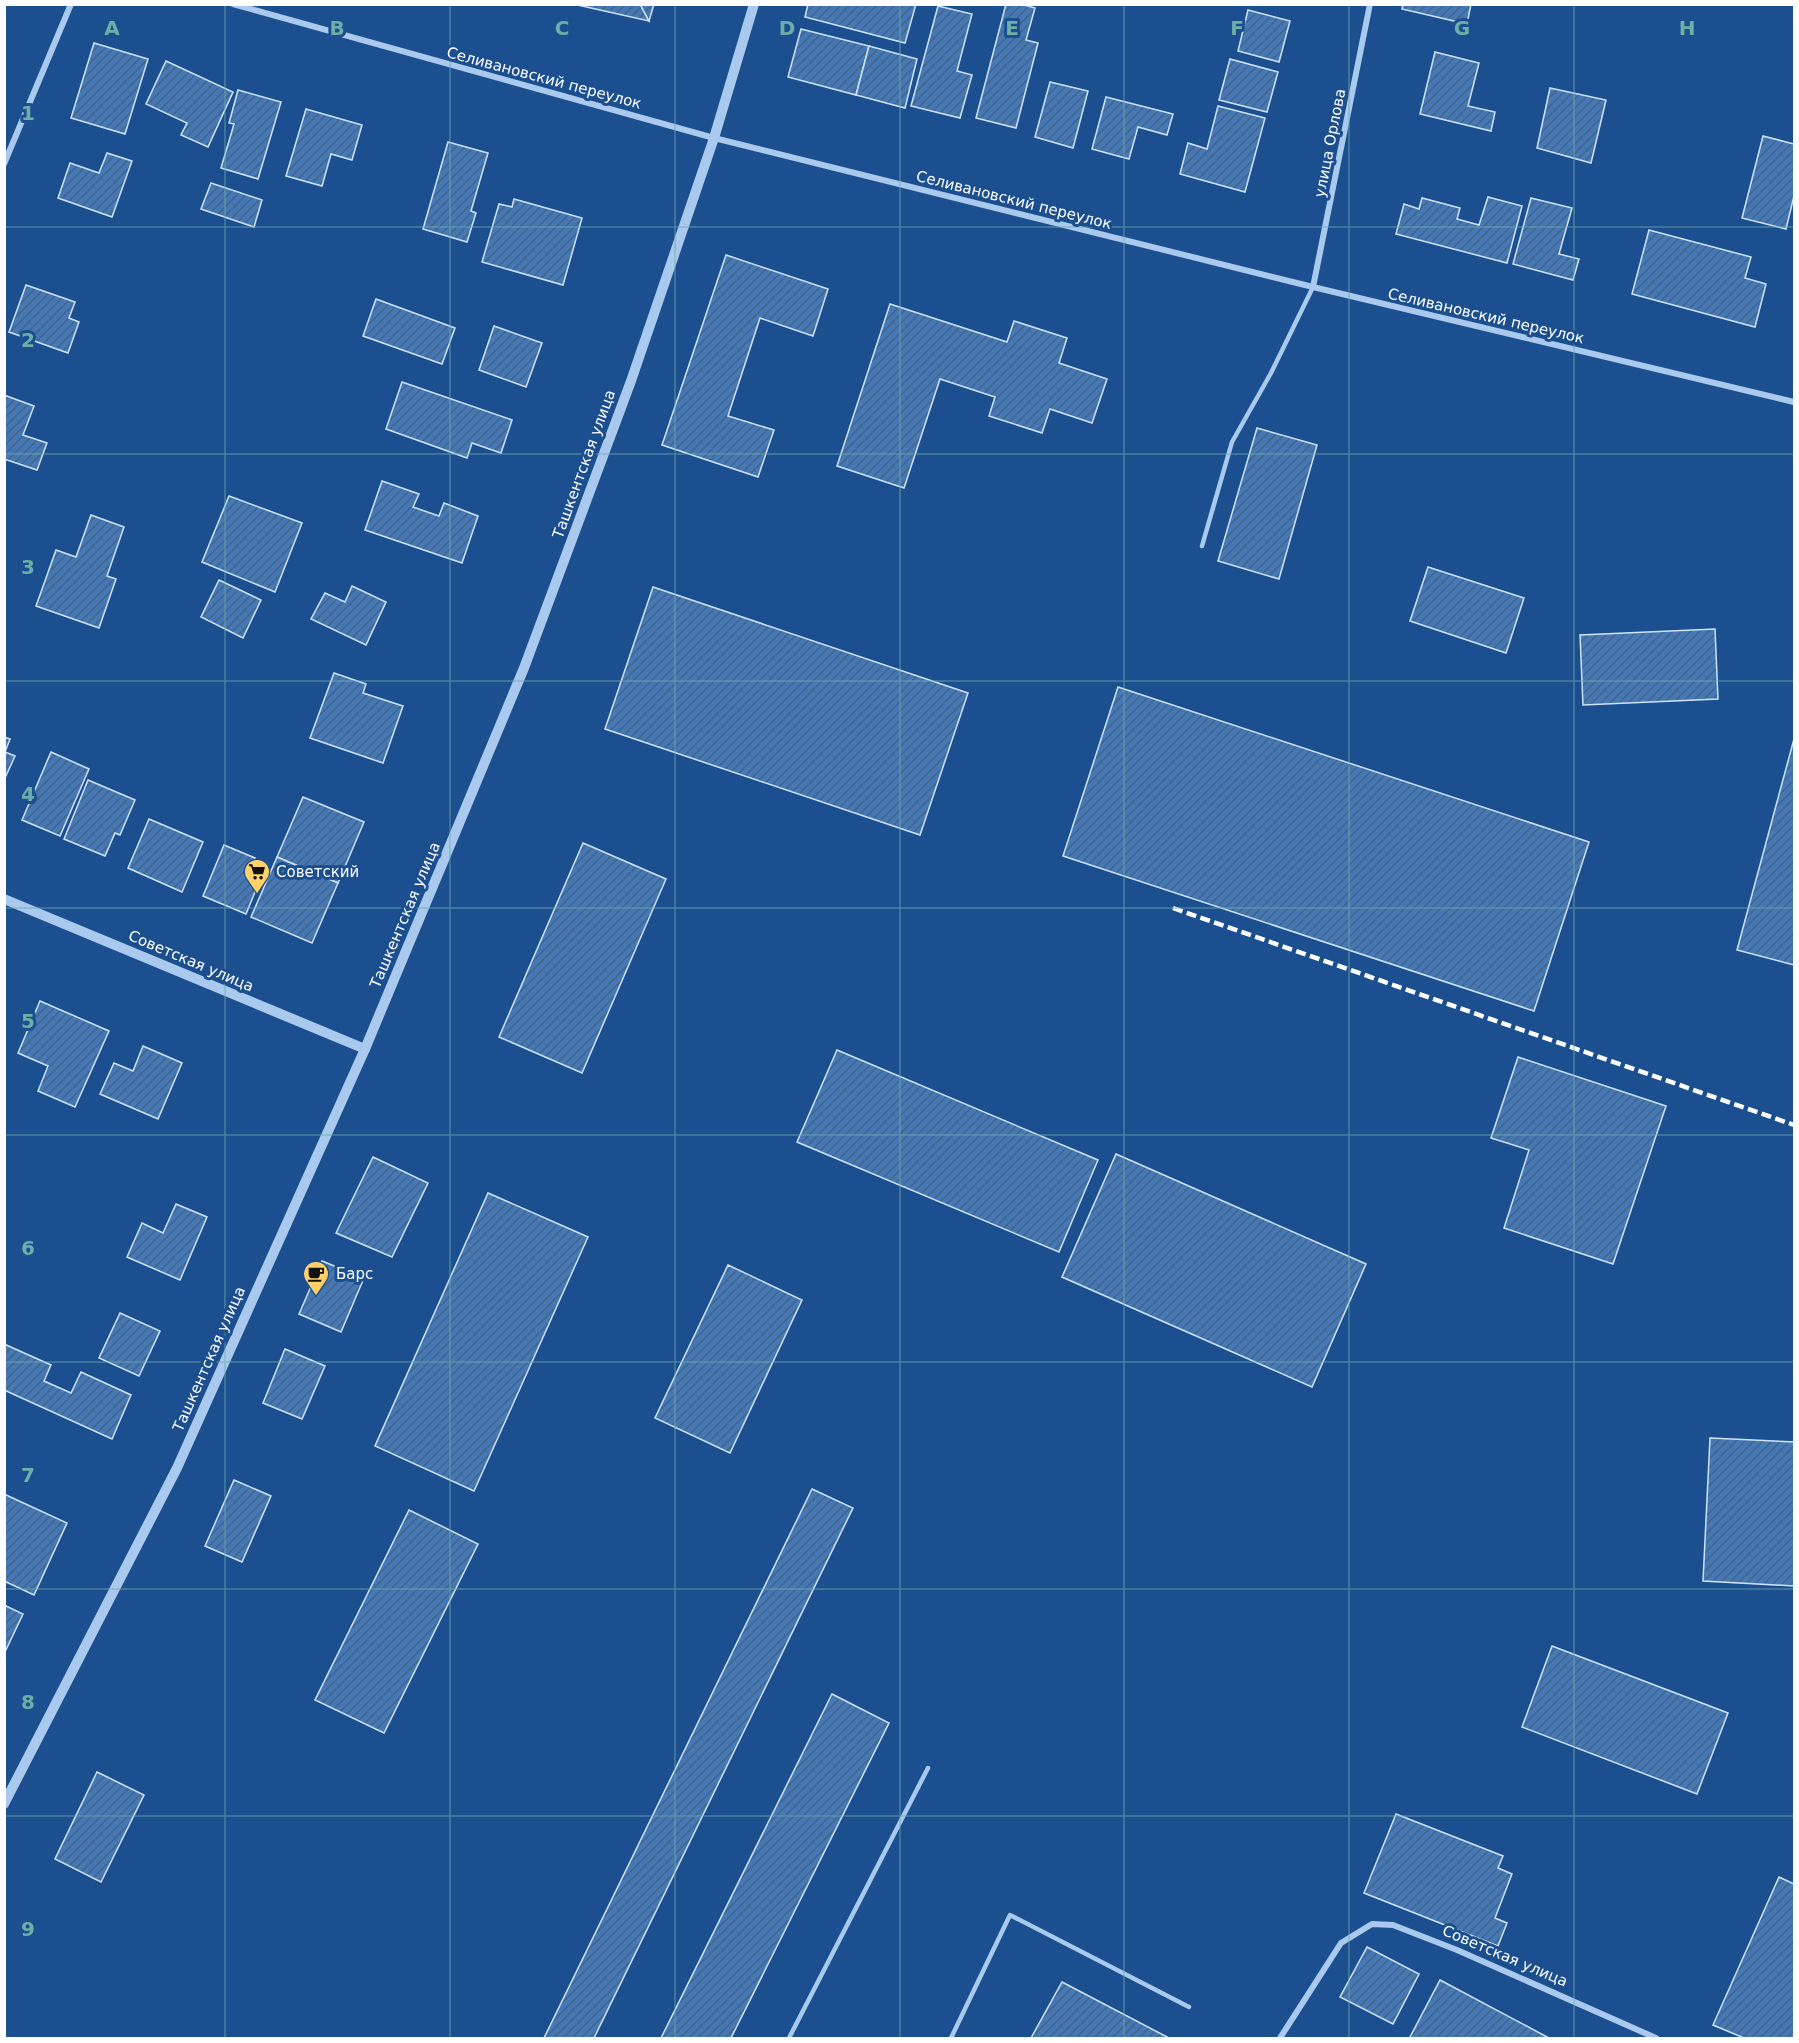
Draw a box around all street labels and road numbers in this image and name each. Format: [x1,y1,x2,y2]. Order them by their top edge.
street label: Селивановский переулок [445,43,643,113]
street label: улица Орлова [1311,87,1349,199]
street label: Селивановский переулок [914,167,1114,233]
street label: Селивановский переулок [1386,285,1586,347]
street label: Ташкентская улица [548,387,619,542]
street label: Ташкентская улица [366,839,444,992]
street label: Советская улица [126,926,256,996]
street label: Ташкентская улица [168,1284,249,1435]
street label: Советская улица [1440,1921,1570,1991]

